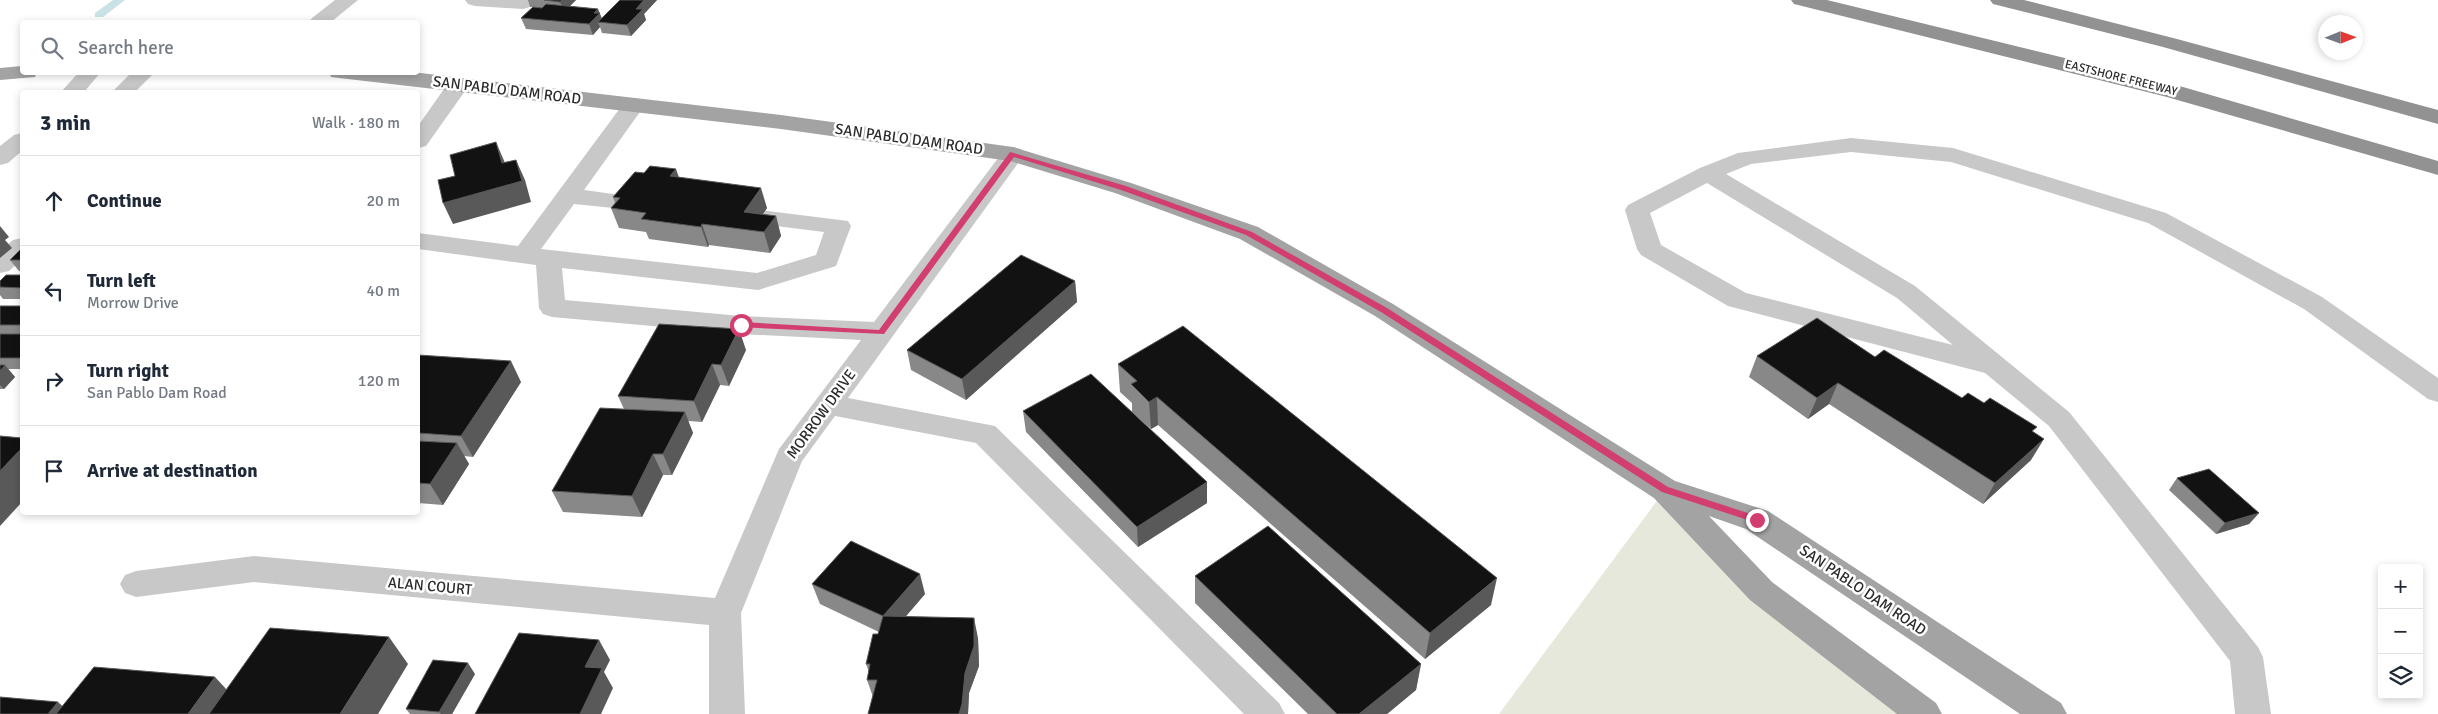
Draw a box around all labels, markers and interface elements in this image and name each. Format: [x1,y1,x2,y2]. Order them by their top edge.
north arrow [2318,15,2363,60]
search box [20,20,420,75]
icon: search [38,34,66,62]
text: Search here [78,36,174,60]
street label: EASTSHORE FREEWAY [2063,57,2179,99]
street label: SAN PABLO DAM ROAD [432,72,582,108]
text: 3 min [40,110,91,136]
text: Walk · 180 m [312,113,400,133]
street label: SAN PABLO DAM ROAD [834,120,984,158]
icon: ahead [40,187,68,215]
text: Continue [87,189,162,213]
text: 20 m [366,191,400,211]
text: Turn left [87,269,156,293]
icon: left [40,277,68,305]
text: 40 m [366,281,400,301]
text: Morrow Drive [87,293,179,313]
route start [730,314,753,337]
text: Turn right [87,359,169,383]
street label: MORROW DRIVE [783,366,859,462]
icon: right [40,367,68,395]
text: 120 m [358,371,400,391]
text: San Pablo Dam Road [87,383,227,403]
icon: arrive [40,457,68,485]
text: Arrive at destination [87,459,258,483]
route end [1746,509,1769,532]
street label: SAN PABLO DAM ROAD [1796,541,1930,639]
map controls [2378,564,2423,699]
button: + [2378,564,2423,609]
street label: ALAN COURT [387,573,474,599]
button: − [2378,609,2423,654]
button: layers [2378,654,2423,699]

